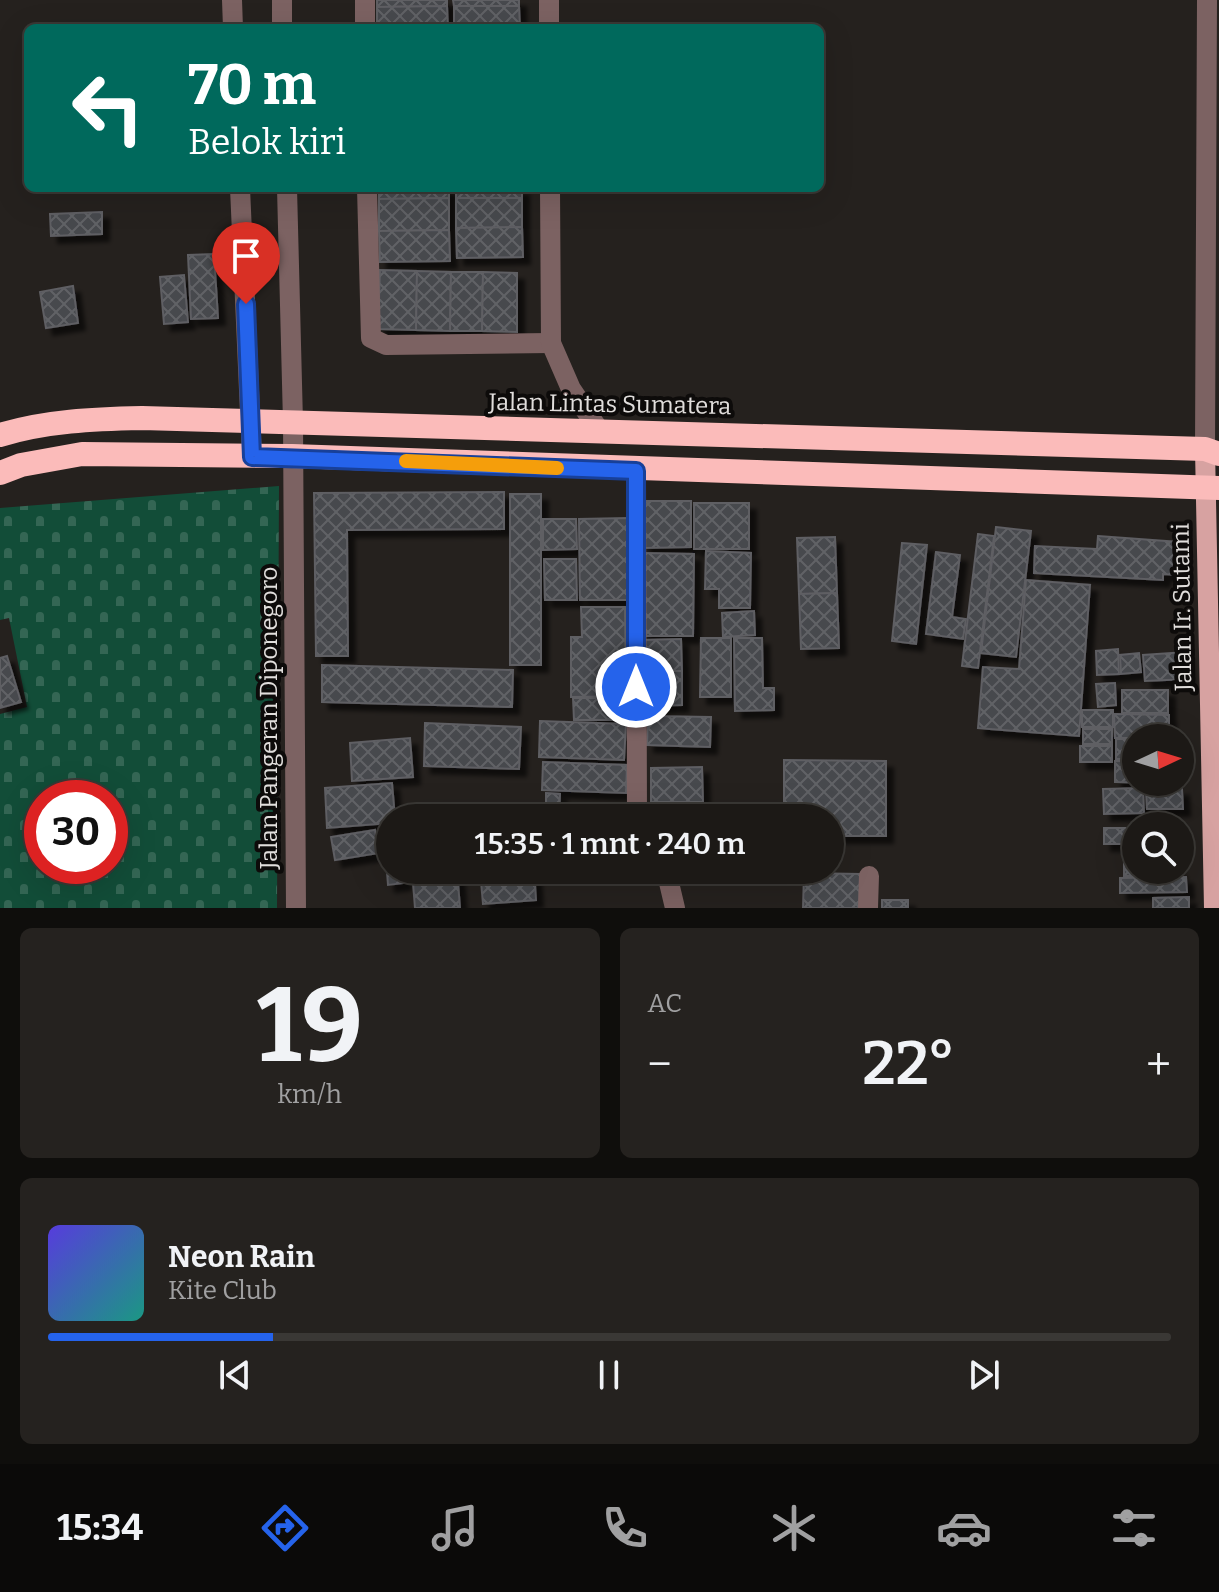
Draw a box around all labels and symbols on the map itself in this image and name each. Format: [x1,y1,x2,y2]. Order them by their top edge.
pin [212,222,280,304]
street label: Jalan Lintas Sumatera [487,388,732,420]
street label: Jalan Ir. Sutami [1167,523,1197,692]
street label: Jalan Pangeran Diponegoro [255,567,283,870]
position arrow [594,645,678,729]
north arrow [1122,724,1194,796]
speed limit sign: 30 [24,780,128,884]

